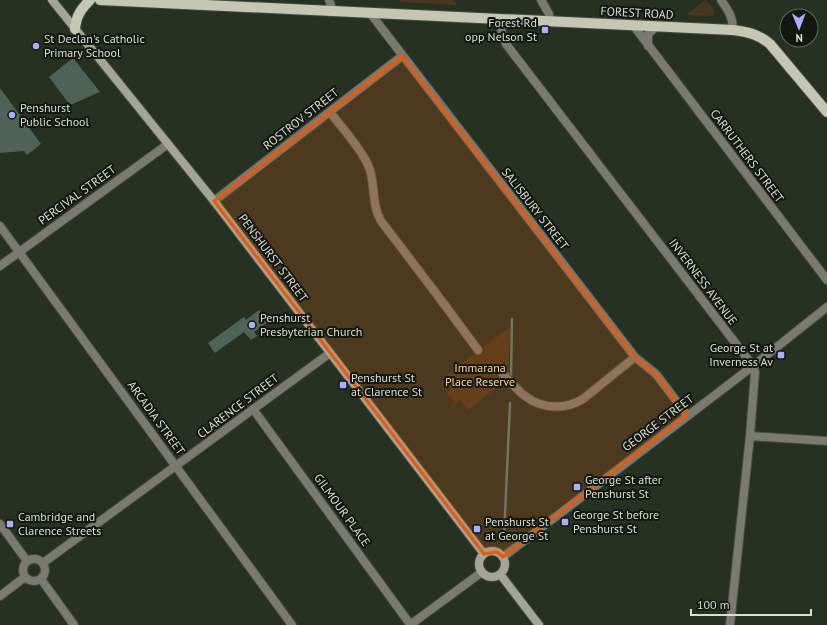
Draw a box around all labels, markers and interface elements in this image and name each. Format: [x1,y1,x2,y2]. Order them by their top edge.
street label: FOREST ROAD [600,3,674,22]
north arrow [779,8,819,48]
place label: Forest Rd opp Nelson St [465,15,537,44]
marker: Forest Rd opp Nelson St [540,25,550,35]
place label: St Declan's Catholic Primary School [44,31,145,60]
text: N [795,31,803,45]
marker: St Declan's Catholic Primary School [31,41,41,51]
street label: ROSTROV STREET [260,84,342,153]
place label: Penshurst Public School [20,100,89,129]
street label: CARRUTHERS STREET [707,106,788,206]
marker: Penshurst Public School [7,110,17,120]
street label: PERCIVAL STREET [35,161,119,228]
street label: SALISBURY STREET [499,165,572,253]
street label: PENSHURST STREET [235,211,312,305]
street label: INVERNESS AVENUE [666,236,741,328]
place label: Penshurst Presbyterian Church [260,310,362,339]
marker: Penshurst Presbyterian Church [247,320,257,330]
place label: George St at Inverness Av [709,340,773,369]
marker: George St at Inverness Av [776,350,786,360]
park label: Immarana Place Reserve [445,360,515,389]
street label: CLARENCE STREET [194,370,282,441]
place label: Penshurst St at Clarence St [351,370,422,399]
street label: ARCADIA STREET [124,378,189,458]
marker: Penshurst St at Clarence St [338,380,348,390]
street label: GEORGE STREET [619,391,697,454]
street label: GILMOUR PLACE [311,471,374,549]
place label: George St after Penshurst St [585,472,662,501]
marker: George St after Penshurst St [572,482,582,492]
place label: George St before Penshurst St [573,507,659,536]
place label: Cambridge and Clarence Streets [18,509,101,538]
place label: Penshurst St at George St [485,514,549,543]
marker: George St before Penshurst St [560,517,570,527]
marker: Cambridge and Clarence Streets [5,519,15,529]
marker: Penshurst St at George St [472,524,482,534]
scale bar [691,591,811,617]
text: 100 m [697,597,730,612]

